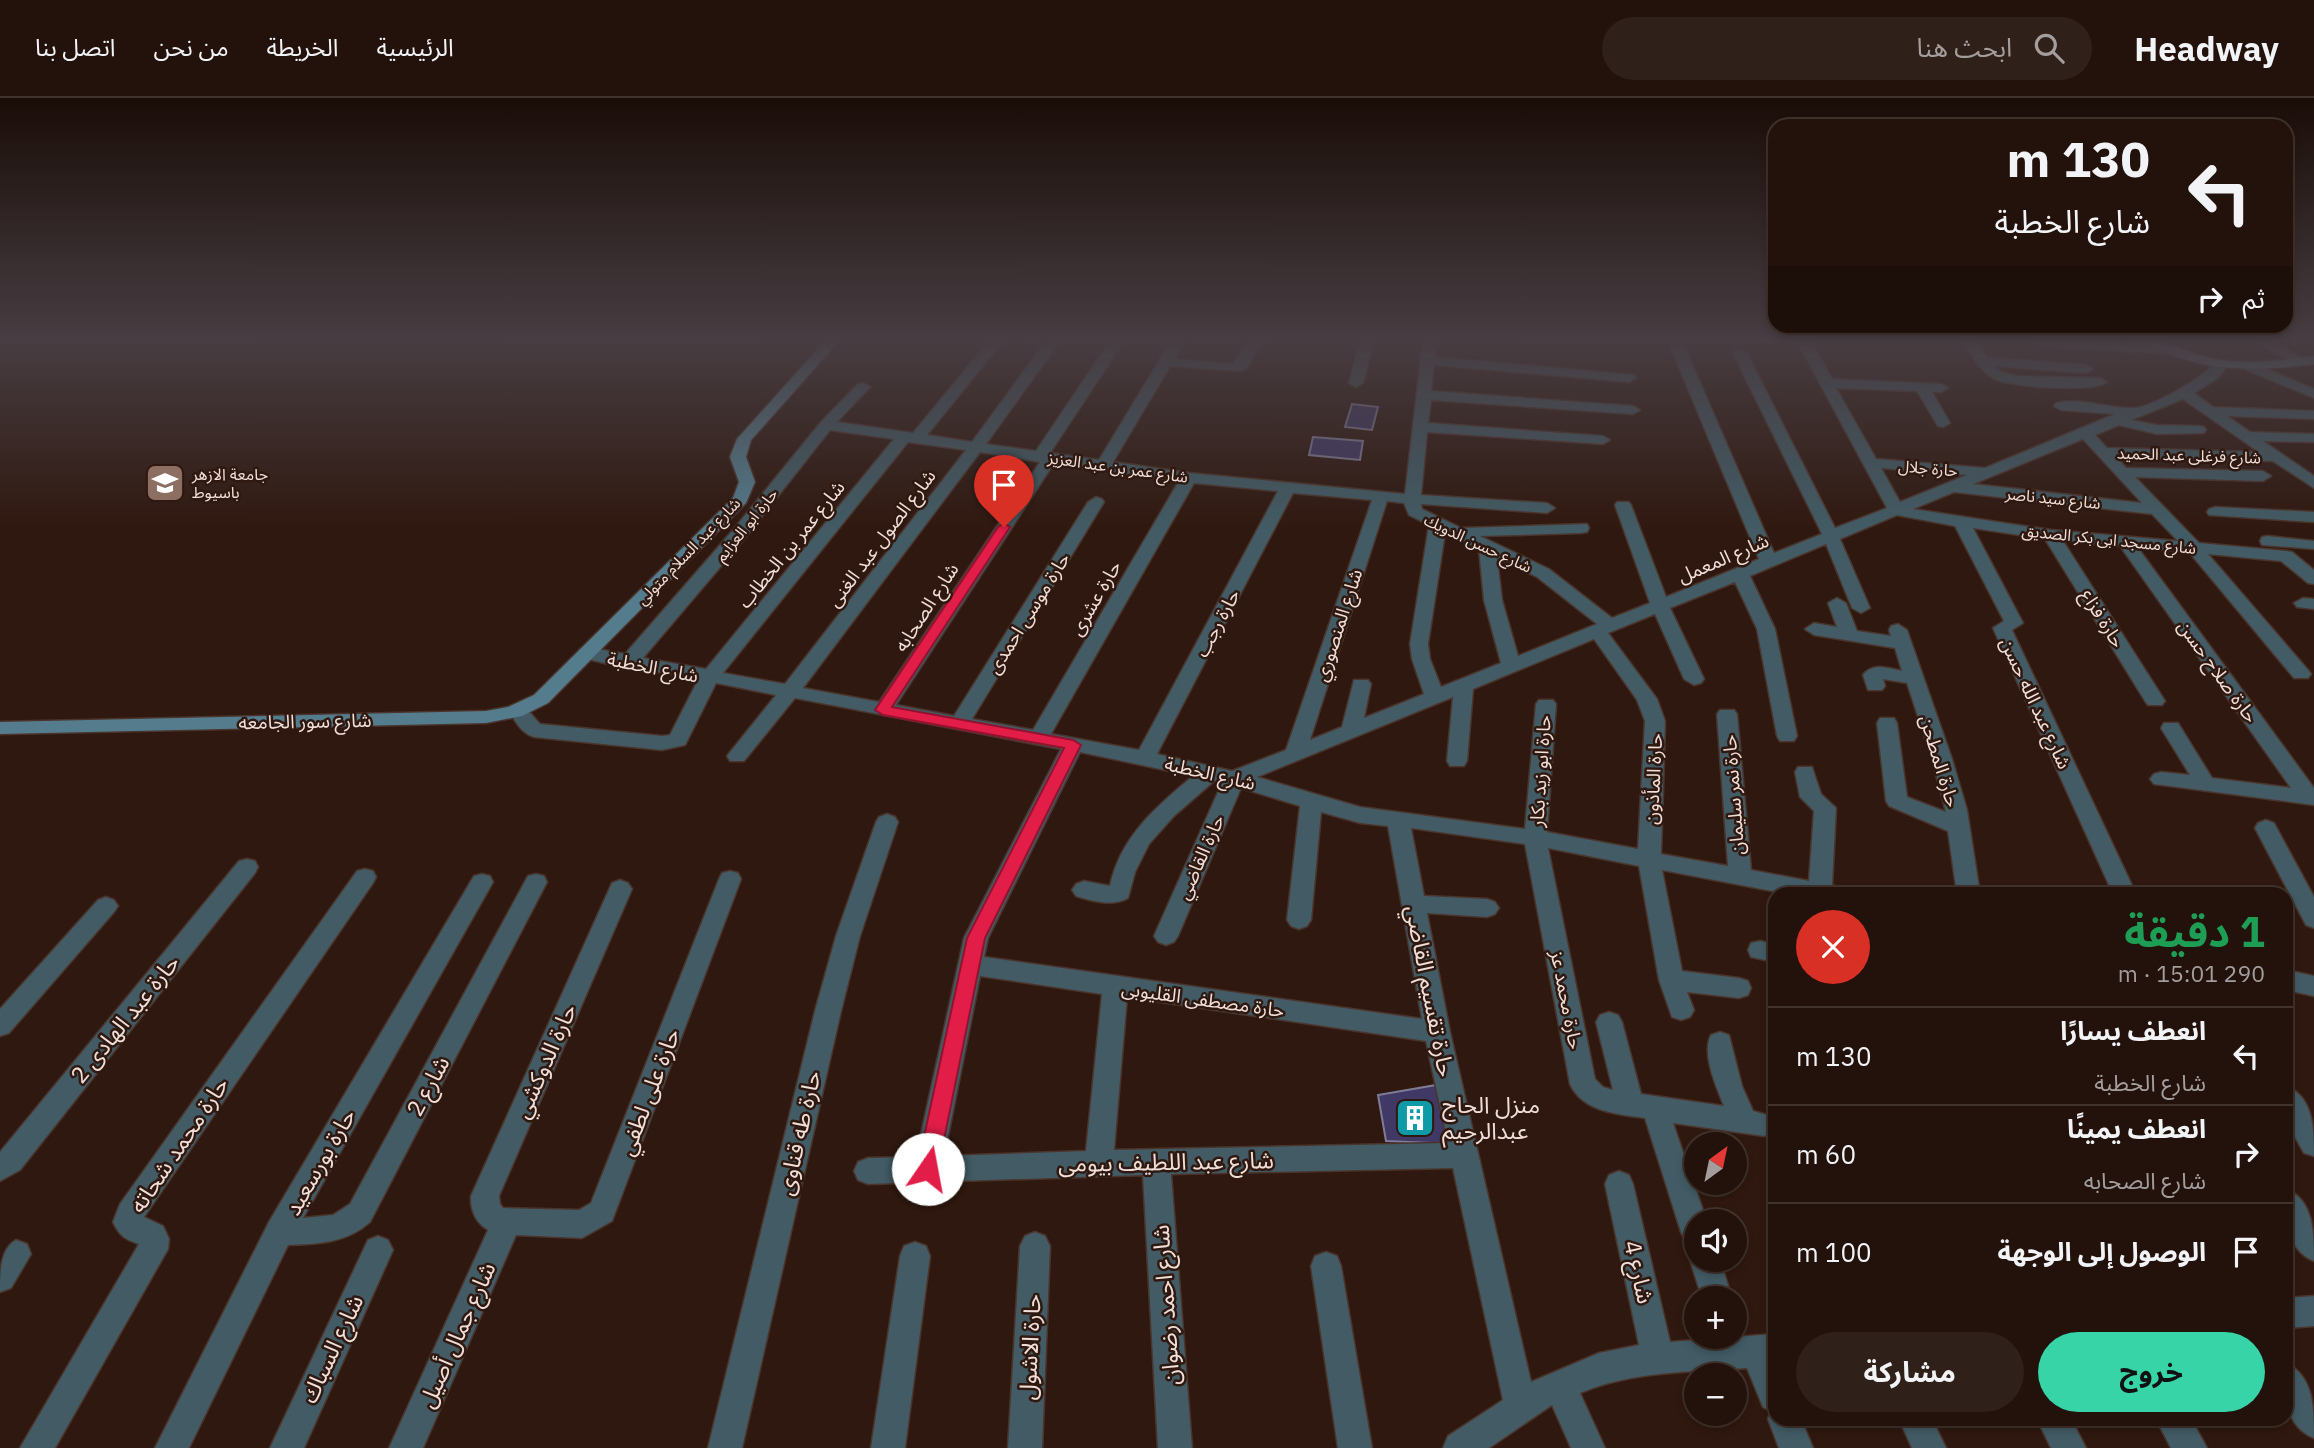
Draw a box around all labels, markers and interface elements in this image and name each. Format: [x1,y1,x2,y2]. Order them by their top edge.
search box [1602,17,2092,80]
text: Headway [2134,27,2279,70]
icon: search [2030,29,2068,67]
text: ابحث هنا [1917,30,2012,64]
text: اتصل بنا [35,31,116,63]
text: من نحن [154,31,229,63]
text: الخريطة [267,31,339,63]
text: الرئيسية [377,31,454,63]
text: 130 m [2006,127,2150,190]
icon: left [2174,147,2265,238]
text: شارع الخطبة [1995,200,2150,242]
icon: right [2191,280,2229,318]
text: ثم [2243,281,2265,315]
street label: شارع فرغلى عبد الحميد [2117,442,2261,471]
street label: شارع عمر بن عبد العزيز [1045,447,1189,490]
pin [974,455,1034,527]
street label: حارة جلال [1897,455,1959,482]
school or university icon: جامعة الازهر باسيوط [144,462,186,504]
place label: جامعة الازهر باسيوط [191,464,268,502]
street label: شارع الصول عبد الغنى [821,464,942,613]
icon: arrive [985,466,1023,504]
street label: شارع عمر بن الخطاب [732,475,851,614]
street label: شارع سيد ناصر [2003,483,2102,516]
street label: حارة ابو العزايم [710,484,784,568]
street label: شارع عبد السلام متولي [632,493,746,611]
street label: شارع حسن الدويك [1420,509,1535,579]
street label: شارع مسجد ابى بكر الصديق [2021,520,2197,561]
street label: شارع المعمل [1674,528,1773,590]
street label: حارة موسى احمدى [981,548,1075,678]
street label: حارة عشرى [1064,556,1126,640]
street label: شارع الصحابه [888,558,965,657]
street label: شارع المنصوري [1309,566,1371,685]
street label: حارة فزاع [2074,584,2130,653]
street label: حارة رجب [1189,585,1245,661]
street label: حارة صلاح حسن [2171,615,2263,728]
street label: شارع عبد الله حسن [1993,633,2077,773]
street label: شارع الخطبة [605,646,701,690]
street label: شارع سور الجامعه [238,708,372,736]
street label: حارة المطحن [1915,712,1965,810]
street label: حارة ابو زيد بكار [1524,714,1556,829]
street label: حارة المأذون [1639,733,1667,825]
street label: حارة نمر سليمان [1717,734,1749,856]
street label: شارع الخطبة [1162,751,1258,797]
street label: حارة القاضي [1171,811,1233,905]
street label: حارة تقسيم القاضي [1396,902,1462,1080]
text: 1 دقيقة [2124,904,2265,959]
button: close [1796,910,1870,984]
street label: حارة عبد الهادى 2 [63,948,185,1089]
street label: حارة محمد عز [1546,948,1588,1051]
text: 290 m · 15:01 [2118,958,2265,988]
street label: حارة مصطفى القليوبى [1120,976,1286,1022]
street label: حارة الدوكشي [505,999,586,1124]
text: انعطف يسارًا [2060,1013,2206,1047]
street label: حارة على لطفي [610,1024,689,1161]
icon: left [2227,1037,2265,1075]
text: 130 m [1796,1039,1872,1073]
street label: شارع 2 [399,1050,458,1122]
street label: حارة طه قناوى [769,1067,827,1198]
text: شارع الخطبة [2094,1067,2206,1097]
street label: حارة محمد شحاته [122,1071,235,1218]
place label: منزل الحاج عبدالرحيم [1442,1089,1540,1148]
building icon: منزل الحاج عبدالرحيم [1394,1097,1436,1139]
street label: حارة بورسعيد [277,1103,362,1220]
text: انعطف يمينًا [2067,1111,2206,1145]
position arrow [891,1132,965,1206]
north arrow [1684,1132,1746,1195]
map controls [1684,1132,1747,1426]
icon: right [2227,1135,2265,1173]
text: 60 m [1796,1137,1856,1171]
street label: شارع عبد اللطيف بيومى [1058,1144,1274,1181]
text: شارع الصحابه [2084,1165,2206,1195]
button: sound [1684,1209,1747,1272]
street label: شارع احمد رضوان [1144,1224,1189,1386]
icon: arrive [2227,1233,2265,1271]
text: الوصول إلى الوجهة [1997,1234,2206,1268]
text: 100 m [1796,1235,1872,1269]
street label: شارع 4 [1615,1237,1662,1307]
street label: شارع جمال أصيل [411,1257,504,1414]
button: + [1684,1286,1747,1349]
street label: شارع السباك [293,1290,372,1409]
street label: حارة الاشول [1011,1293,1047,1401]
button: مشاركة [1796,1332,2024,1412]
button: خروج [2038,1332,2265,1412]
button: − [1684,1363,1747,1426]

